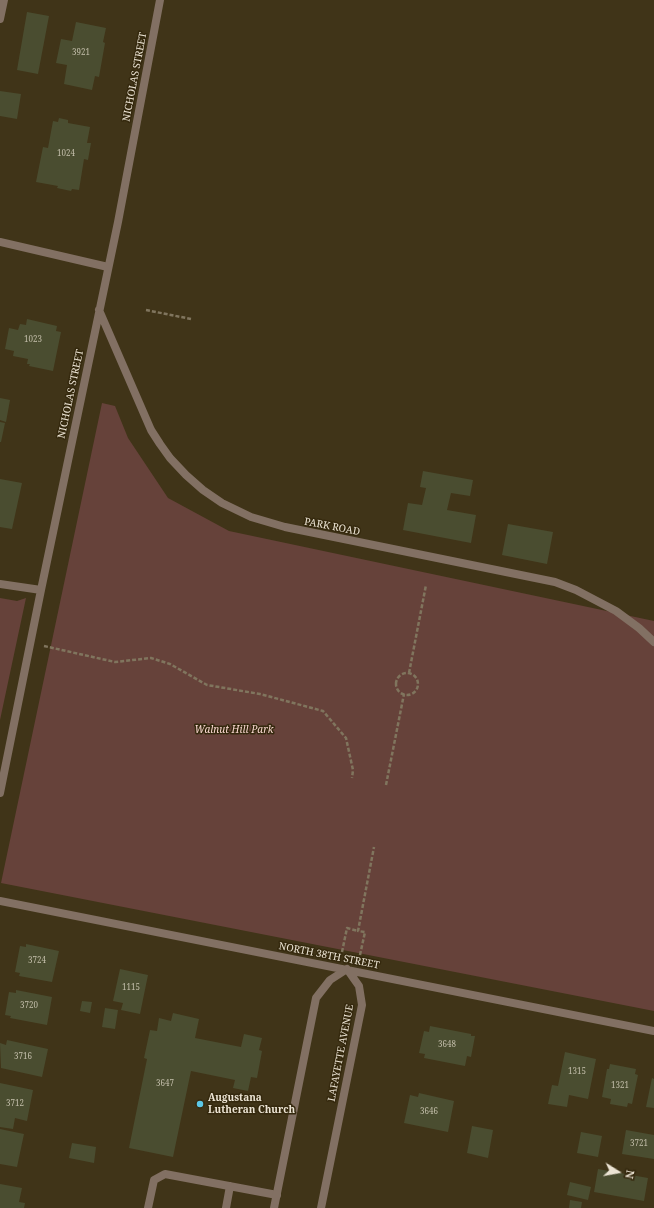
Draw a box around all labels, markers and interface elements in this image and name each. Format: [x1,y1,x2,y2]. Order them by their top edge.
street label: NICHOLAS STREET [120,31,150,123]
house number: 3921 [72,48,90,58]
house number: 1024 [57,149,75,159]
house number: 1023 [24,335,42,345]
street label: NICHOLAS STREET [56,348,86,440]
street label: PARK ROAD [303,516,361,538]
park label: Walnut Hill Park [194,724,274,736]
street label: NORTH 38TH STREET [278,940,380,972]
house number: 3724 [28,956,46,966]
house number: 1115 [122,983,140,993]
house number: 3720 [20,1001,38,1011]
street label: LAFAYETTE AVENUE [326,1003,356,1103]
house number: 3648 [438,1040,456,1050]
house number: 3716 [14,1052,32,1062]
house number: 1315 [568,1067,586,1077]
house number: 3647 [156,1079,174,1089]
house number: 1321 [611,1081,629,1091]
place label: Augustana Lutheran Church [208,1092,295,1116]
house number: 3712 [6,1099,24,1109]
marker: Augustana Lutheran Church [195,1099,205,1109]
house number: 3646 [420,1107,438,1117]
house number: 3721 [630,1139,648,1149]
north arrow [598,1152,638,1192]
text: N [622,1169,638,1180]

